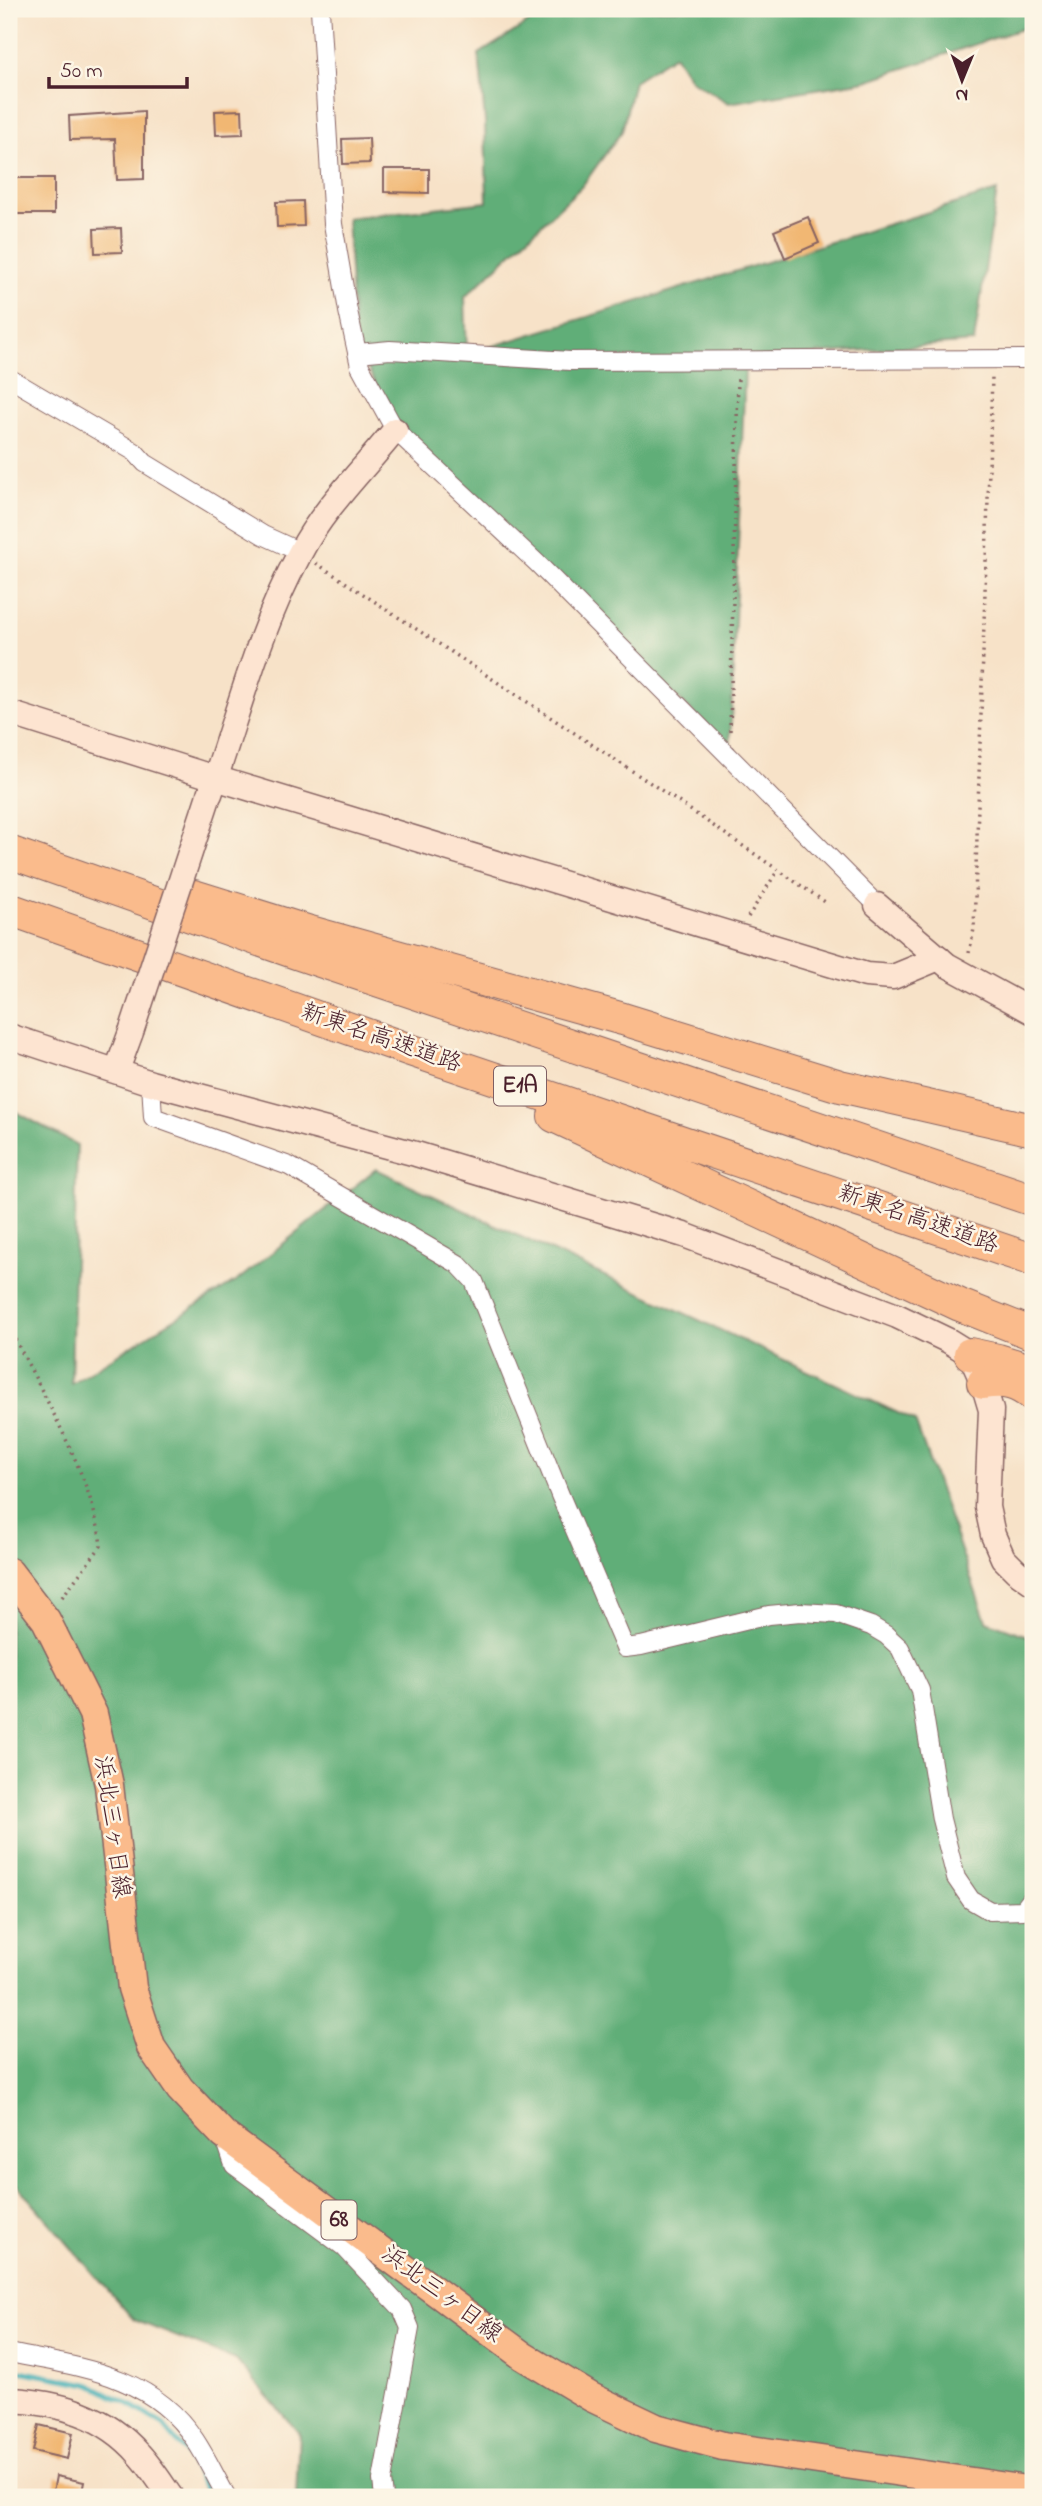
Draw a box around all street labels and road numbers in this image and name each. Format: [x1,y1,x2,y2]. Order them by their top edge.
street label: 新東名高速道路 [296,995,466,1083]
road number: E1A [494,1066,546,1106]
street label: 新東名高速道路 [833,1176,1003,1264]
street label: 浜北三ヶ日線 [84,1753,138,1901]
road number: 68 [322,2200,356,2240]
street label: 浜北三ヶ日線 [373,2238,509,2352]

